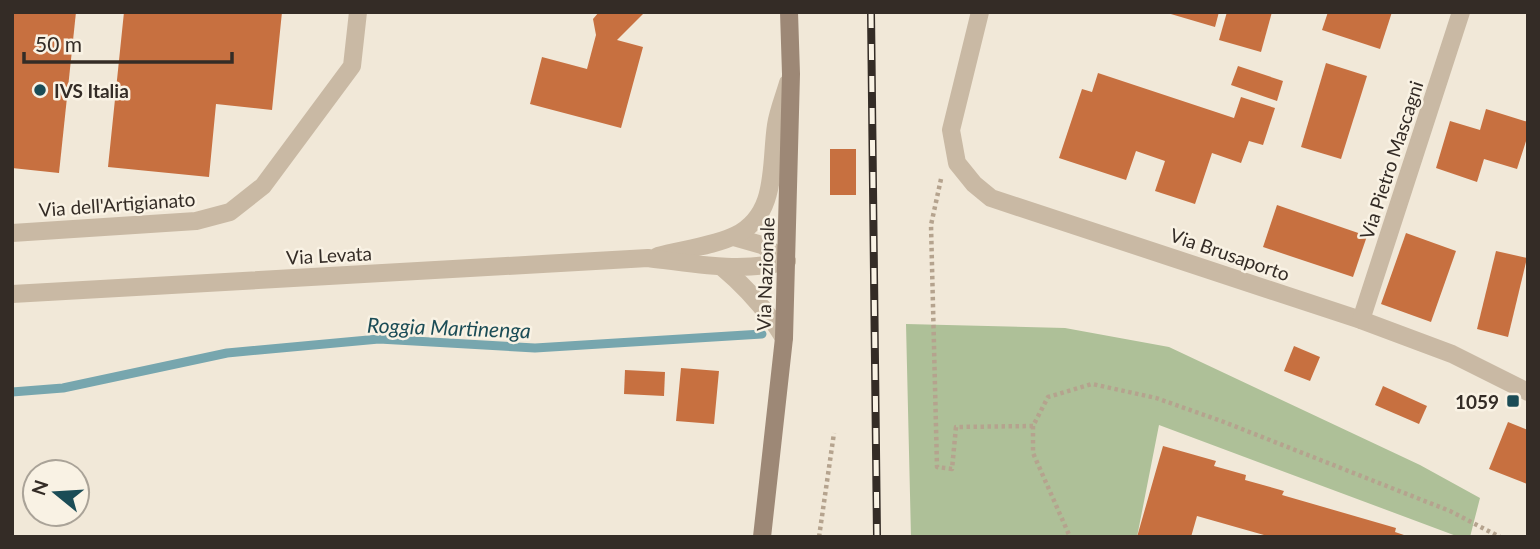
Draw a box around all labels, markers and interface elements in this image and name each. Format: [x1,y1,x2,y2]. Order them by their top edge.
scale bar [24,21,233,65]
text: 50 m [35,31,82,56]
street label: Via Pietro Mascagni [1355,78,1427,242]
place label: IVS Italia [54,79,129,102]
marker: IVS Italia [32,82,48,98]
street label: Via dell'Artigianato [38,187,196,221]
street label: Via Nazionale [752,217,778,331]
street label: Via Brusaporto [1167,223,1293,285]
street label: Via Levata [286,241,372,269]
water label: Roggia Martinenga [367,312,531,342]
place label: 1059 [1455,390,1499,413]
marker: 1059 [1505,393,1521,409]
north arrow [21,458,91,528]
text: N [26,477,53,498]

